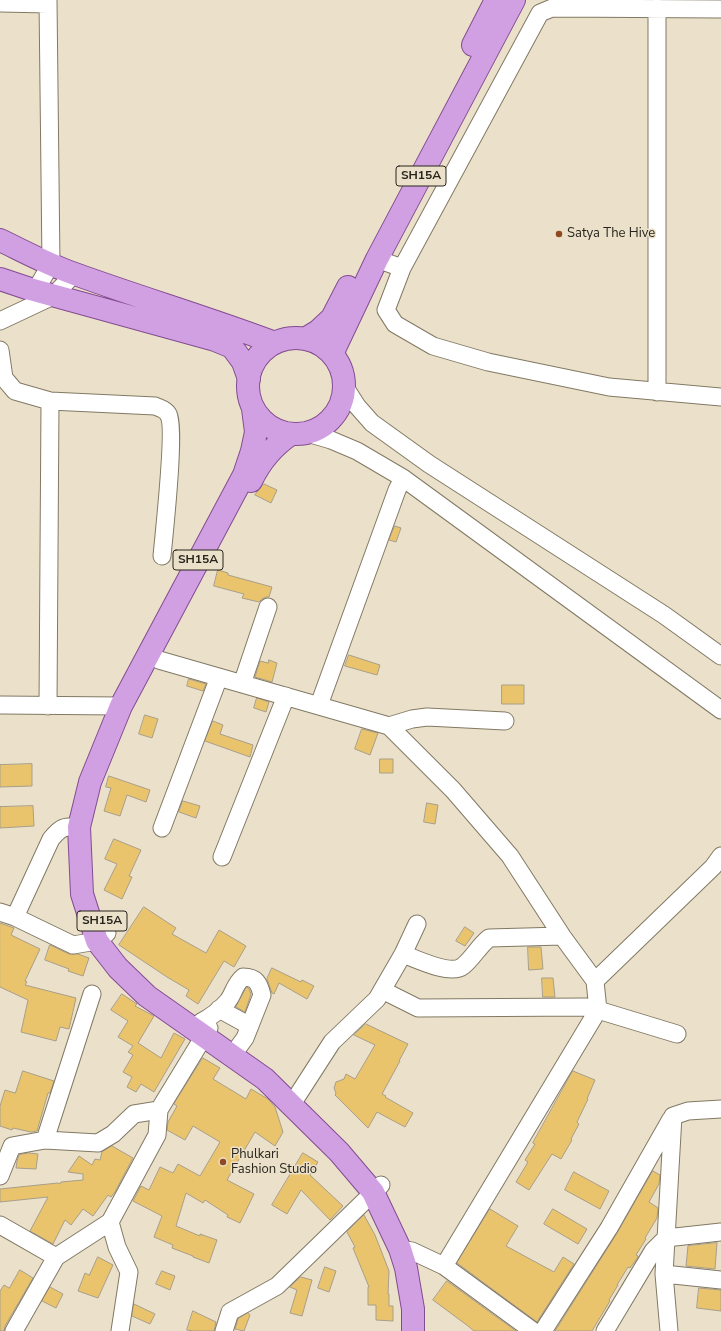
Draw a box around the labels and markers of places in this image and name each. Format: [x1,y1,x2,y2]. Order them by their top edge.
place label: Satya The Hive [567,226,655,242]
marker: Satya The Hive [554,229,564,239]
place label: Phulkari Fashion Studio [231,1147,317,1178]
marker: Phulkari Fashion Studio [218,1157,228,1167]

